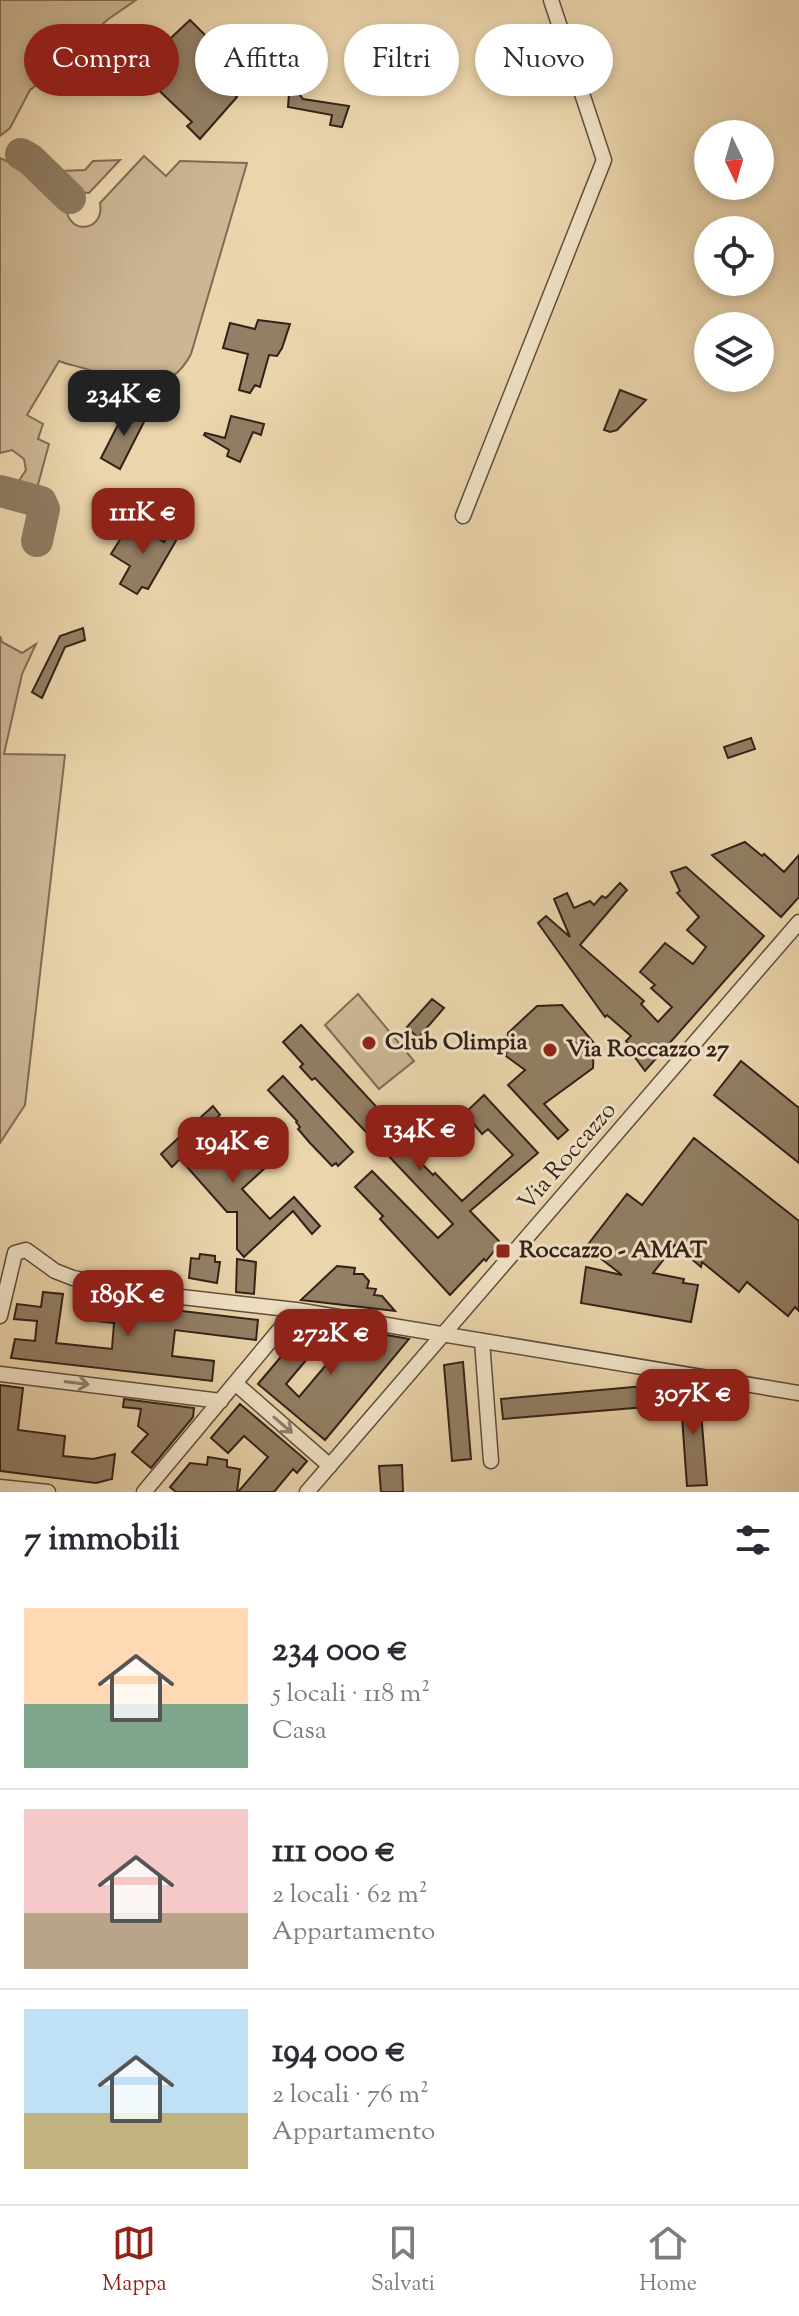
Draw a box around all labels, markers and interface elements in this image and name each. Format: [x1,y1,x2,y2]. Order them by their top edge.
chip: Compra [24,24,179,96]
chip: Affitta [195,24,328,96]
chip: Filtri [344,24,459,96]
chip: Nuovo [475,24,613,96]
north arrow [694,120,774,200]
map controls [694,120,774,392]
button: locate [694,216,774,296]
button: layers [694,312,774,392]
pin: 234K € [59,370,189,438]
text: 234K € [86,377,162,414]
pin: 111K € [78,488,208,556]
text: 111K € [110,495,176,532]
place label: Club Olimpia [385,1026,528,1060]
place label: Via Roccazzo 27 [566,1033,729,1067]
marker: Club Olimpia [360,1034,378,1052]
marker: Via Roccazzo 27 [541,1041,559,1059]
street label: Via Roccazzo [511,1095,625,1219]
pin: 134K € [355,1105,485,1173]
text: 134K € [384,1112,456,1149]
pin: 194K € [168,1117,298,1185]
text: 194K € [196,1124,270,1161]
place label: Roccazzo - AMAT [519,1234,707,1268]
marker: Roccazzo - AMAT [494,1242,512,1260]
pin: 189K € [63,1270,193,1338]
text: 189K € [91,1277,165,1314]
pin: 272K € [266,1309,396,1377]
text: 272K € [292,1316,370,1353]
pin: 307K € [628,1369,758,1437]
one-way arrow [64,1376,90,1391]
text: 307K € [654,1376,732,1413]
one-way arrow [272,1415,292,1433]
text: 7 immobili [24,1516,179,1565]
icon: filters [731,1518,775,1562]
text: 234 000 € [272,1627,408,1676]
icon: home [88,1640,184,1736]
text: 5 locali · 118 m² [272,1676,430,1713]
text: Casa [272,1713,327,1750]
text: 111 000 € [272,1828,396,1877]
icon: home [88,1841,184,1937]
text: 2 locali · 62 m² [272,1877,428,1914]
text: Appartamento [272,1914,435,1951]
text: 194 000 € [272,2028,406,2077]
icon: home [88,2041,184,2137]
text: 2 locali · 76 m² [272,2077,429,2114]
text: Appartamento [272,2114,435,2151]
tab: Mappa [102,2221,167,2301]
tab: Salvati [371,2221,435,2301]
tab: Home [639,2221,697,2301]

